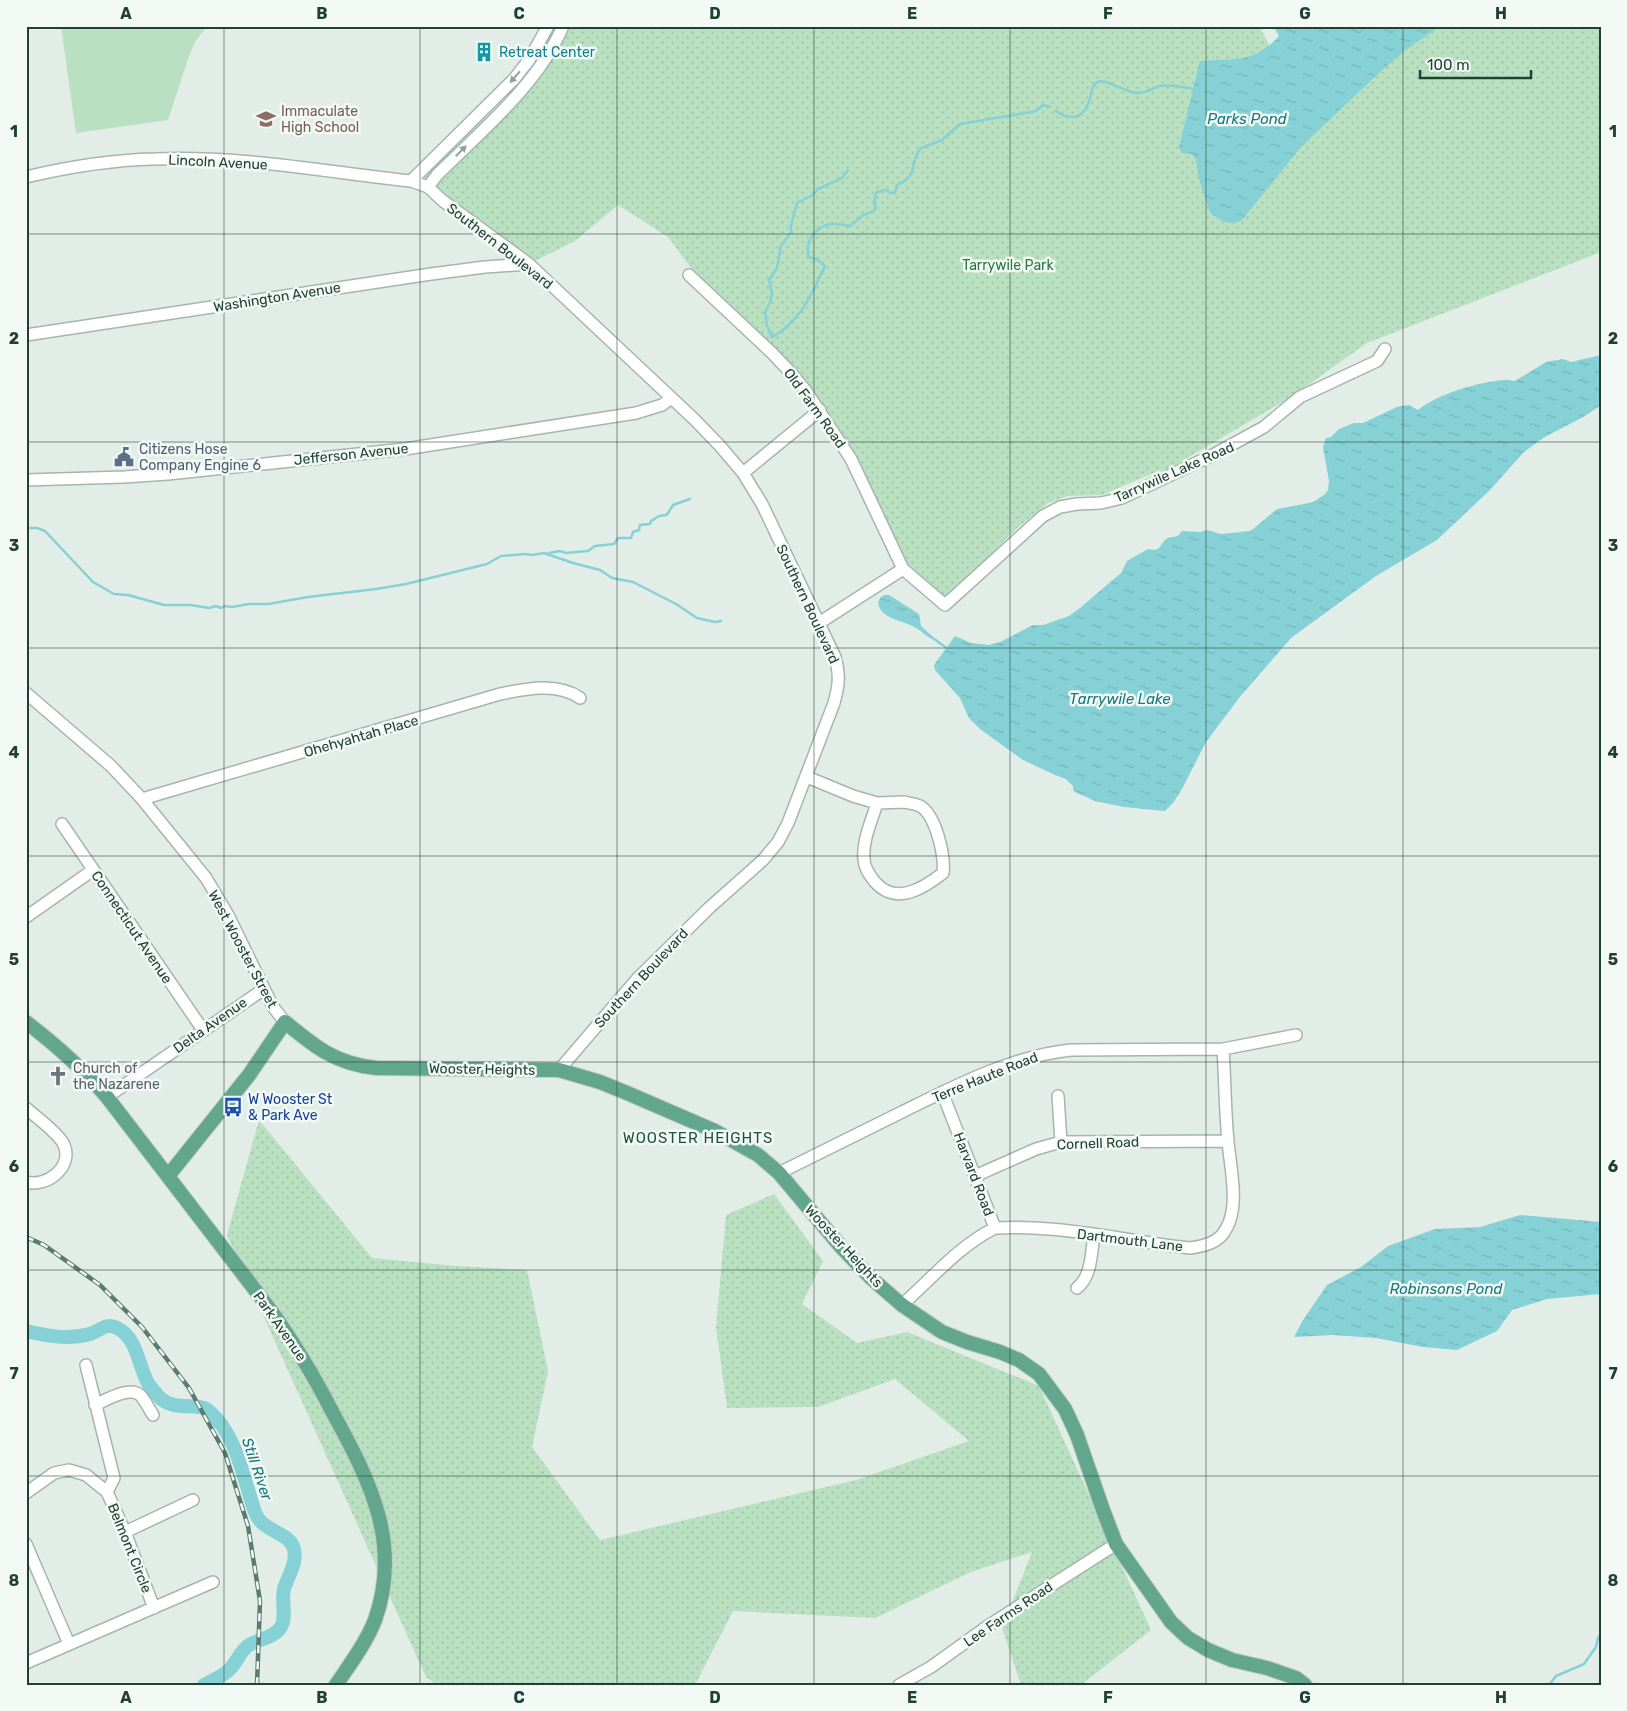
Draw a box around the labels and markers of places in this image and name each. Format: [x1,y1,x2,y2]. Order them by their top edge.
building icon: Retreat Center [473,41,495,63]
place label: Retreat Center [499,44,596,61]
place label: Immaculate High School [281,103,359,136]
school or university icon: Immaculate High School [255,108,277,130]
place label: Citizens Hose Company Engine 6 [139,441,261,474]
public building icon: Citizens Hose Company Engine 6 [113,446,135,468]
place label: Church of the Nazarene [73,1060,160,1093]
church icon: Church of the Nazarene [47,1065,69,1087]
place label: W Wooster St & Park Ave [248,1091,333,1124]
bus stop icon: W Wooster St & Park Ave [222,1096,244,1118]

